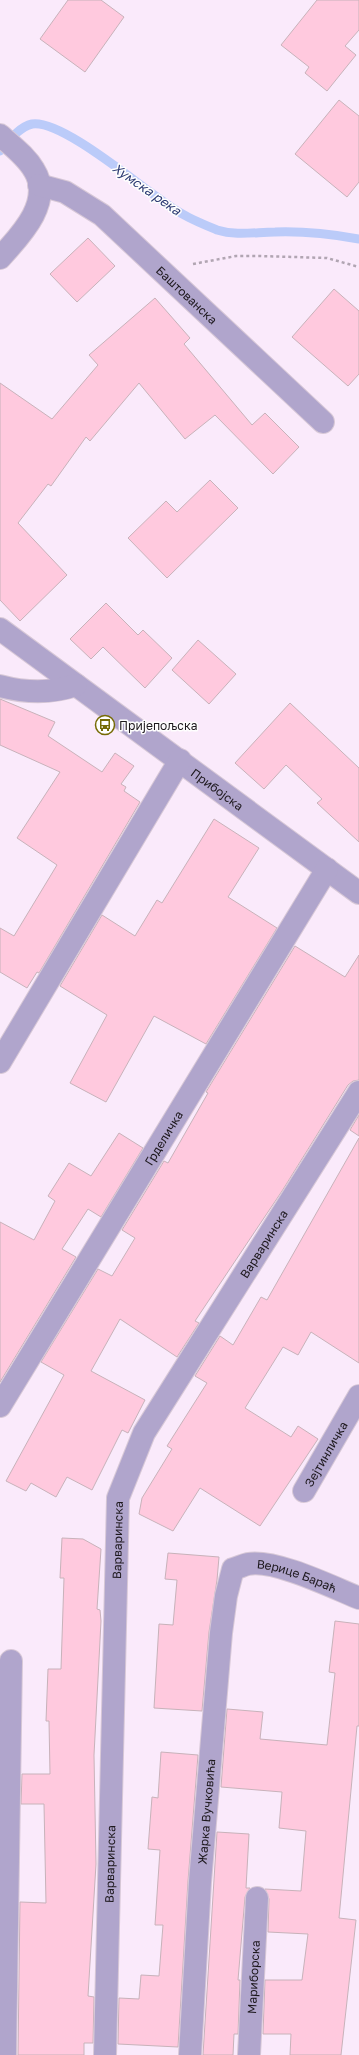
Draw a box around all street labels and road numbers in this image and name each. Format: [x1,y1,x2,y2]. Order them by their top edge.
street label: Баштованска [153,262,221,327]
street label: Прибојска [188,765,247,813]
street label: Грделичка [141,1108,186,1168]
street label: Варваринска [236,1207,291,1281]
street label: Зејтинличка [301,1418,350,1489]
street label: Варваринска [109,1501,125,1579]
street label: Верице Бараћ [256,1556,339,1595]
street label: Жарка Вучковића [194,1758,218,1865]
street label: Варваринска [101,1825,118,1903]
street label: Мариборска [244,1940,262,2014]

